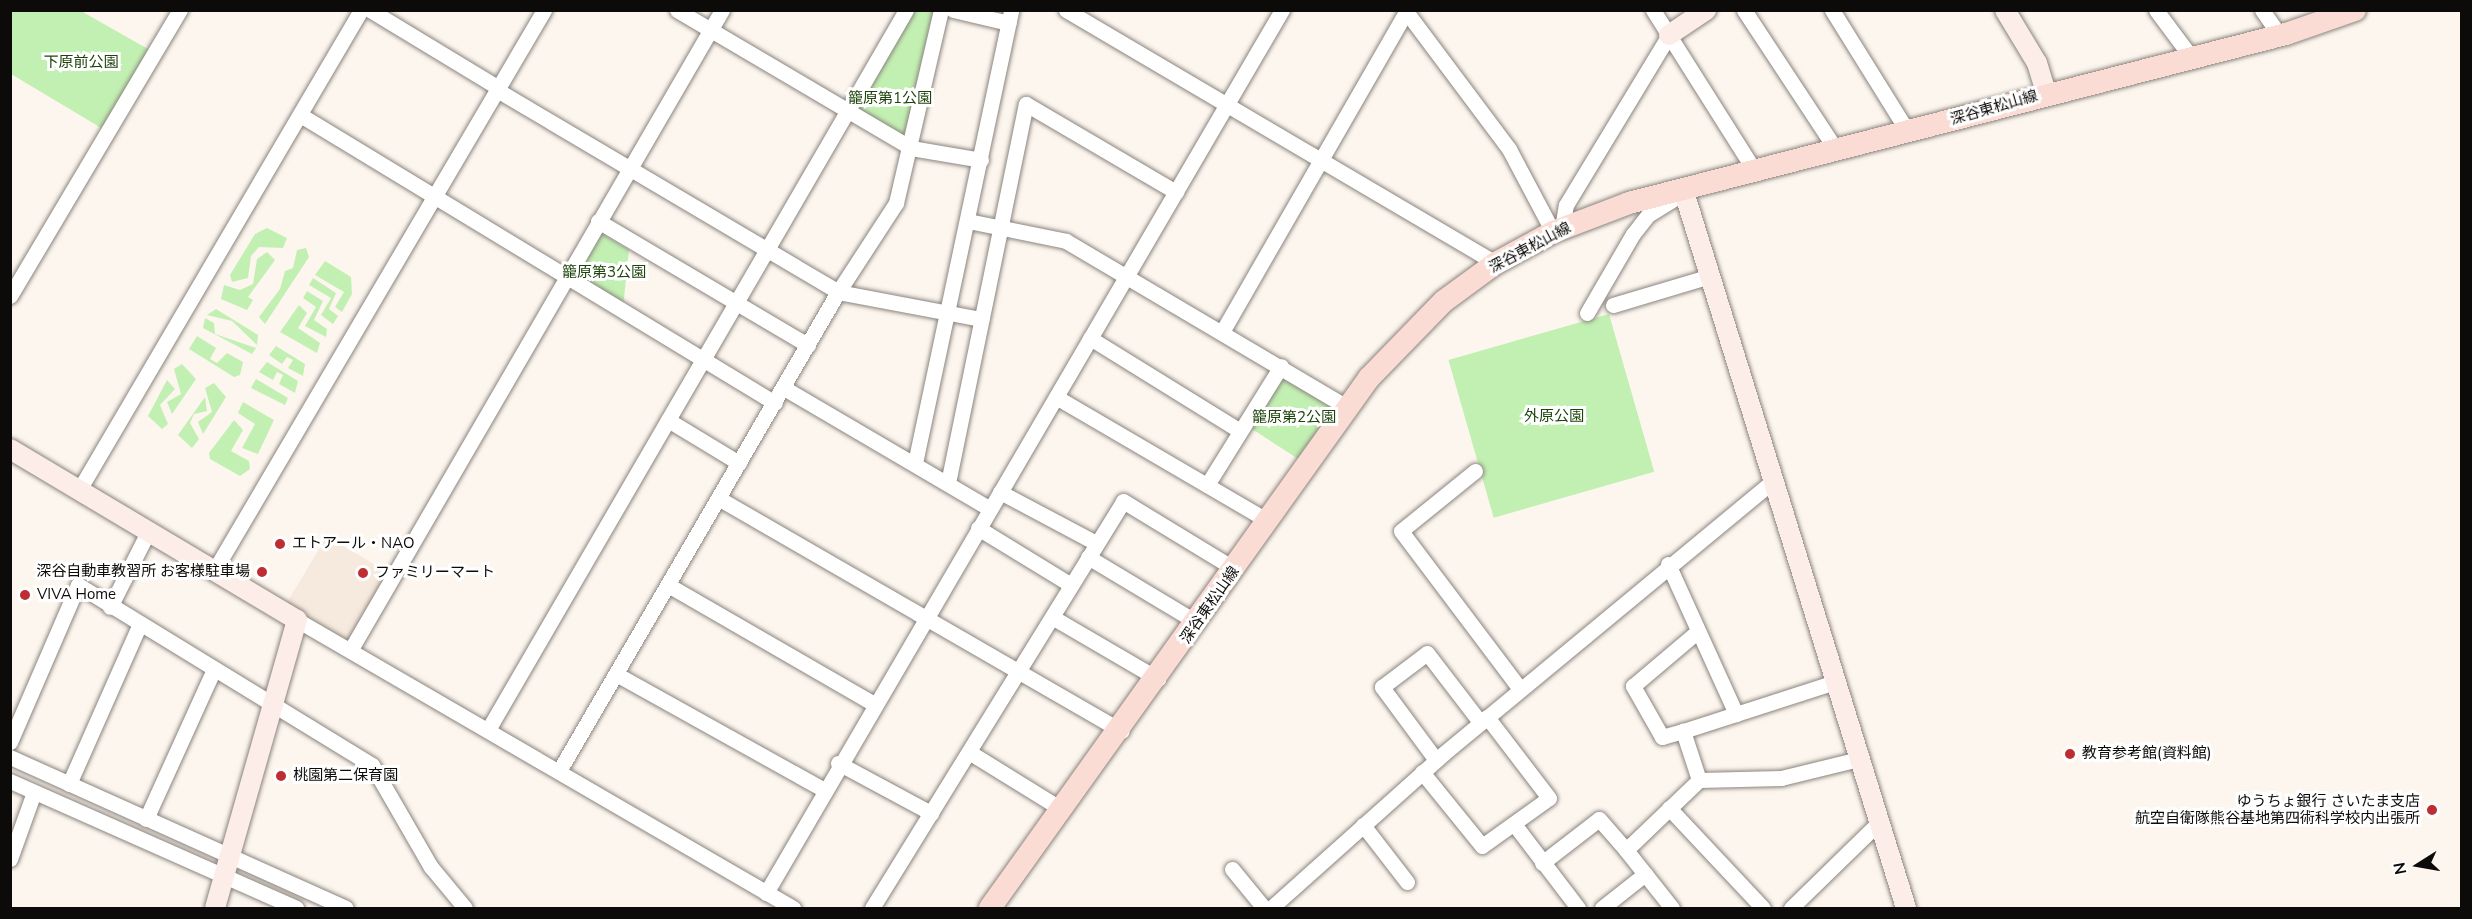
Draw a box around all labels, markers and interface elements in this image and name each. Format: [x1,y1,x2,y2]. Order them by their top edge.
park label: 下原前公園 [44,54,118,72]
street label: 深谷東松山線 [1948,87,2040,129]
park label: 籠原第1公園 [848,90,932,108]
street label: 深谷東松山線 [1486,219,1574,277]
park label: 籠原第3公園 [562,264,646,282]
park label: 外原公園 [1524,408,1584,426]
park label: 籠原第2公園 [1252,409,1336,427]
place label: エトアール・NAO [292,535,414,553]
marker: エトアール・NAO [273,537,287,551]
place label: 深谷自動車教習所 お客様駐車場 [36,563,250,581]
street label: 深谷東松山線 [1177,563,1243,647]
place label: ファミリーマート [375,564,495,582]
marker: 深谷自動車教習所 お客様駐車場 [255,565,269,579]
marker: ファミリーマート [356,566,370,580]
place label: VIVA Home [37,586,116,604]
marker: VIVA Home [18,588,32,602]
place label: 教育参考館(資料館) [2082,745,2212,763]
marker: 教育参考館(資料館) [2063,747,2077,761]
place label: 桃園第二保育園 [293,767,398,785]
marker: 桃園第二保育園 [274,769,288,783]
place label: ゆうちょ銀行 さいたま支店 航空自衛隊熊谷基地第四術科学校内出張所 [2135,792,2420,827]
marker: ゆうちょ銀行 さいたま支店 航空自衛隊熊谷基地第四術科学校内出張所 [2425,803,2439,817]
north arrow [2388,835,2448,895]
text: N [2388,860,2412,876]

